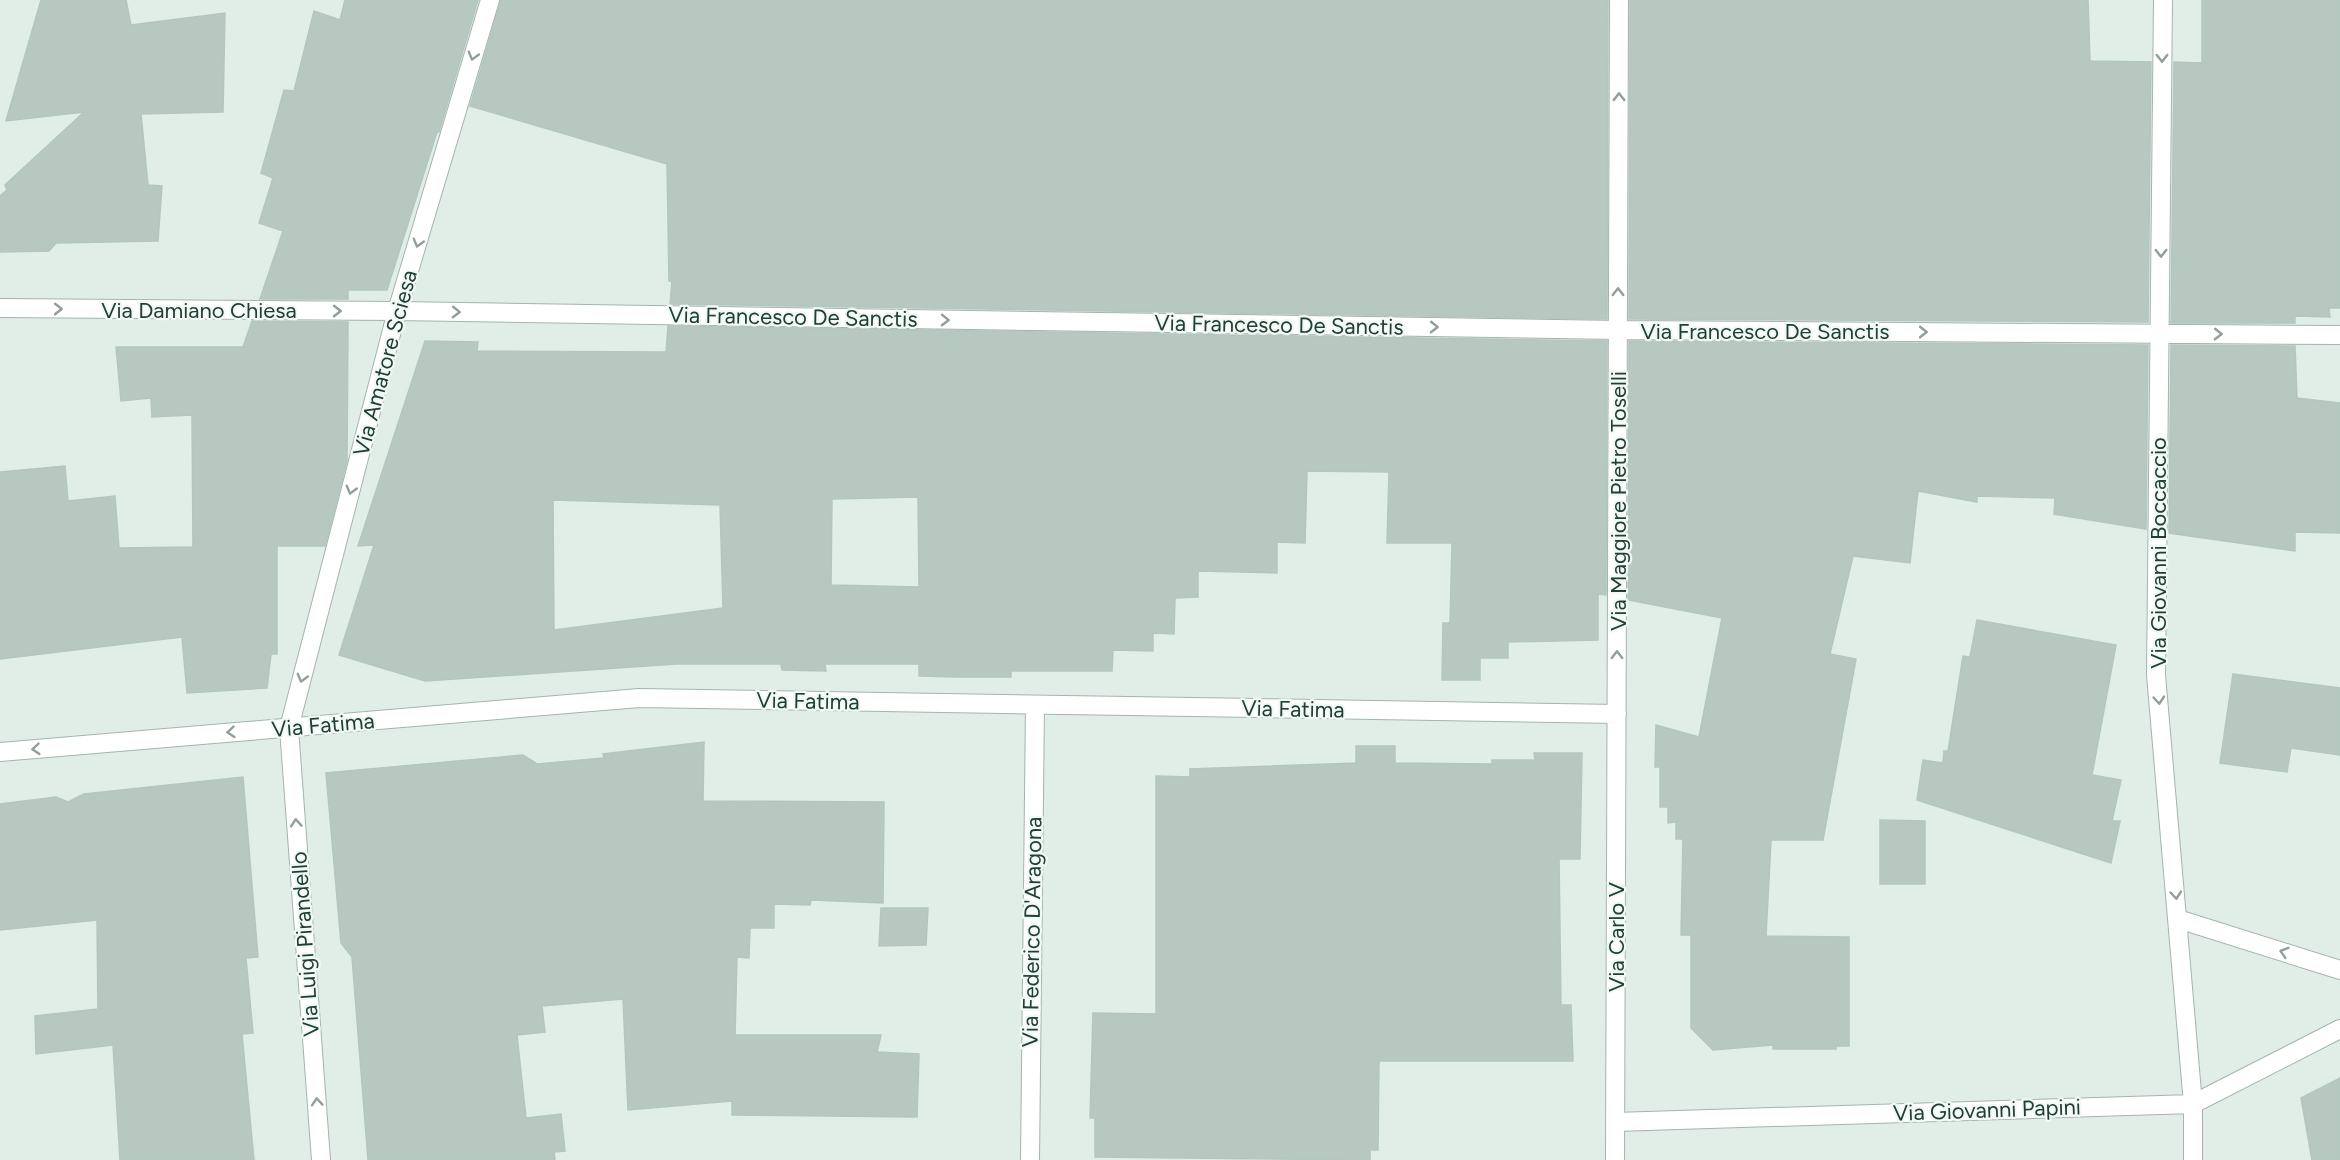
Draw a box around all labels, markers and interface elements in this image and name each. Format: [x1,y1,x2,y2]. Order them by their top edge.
one-way arrow [468,50,480,61]
one-way arrow [2156,54,2168,63]
one-way arrow [1613,93,1625,102]
one-way arrow [413,237,425,248]
one-way arrow [2154,249,2167,258]
street label: Via Amatore Sciesa [347,267,423,459]
one-way arrow [1612,288,1624,297]
street label: Via Damiano Chiesa [101,297,297,324]
street label: Via Francesco De Sanctis [668,301,918,333]
one-way arrow [54,303,63,315]
one-way arrow [333,305,342,317]
one-way arrow [451,306,460,318]
street label: Via Francesco De Sanctis [1154,309,1404,341]
one-way arrow [940,313,949,326]
street label: Via Francesco De Sanctis [1640,318,1890,345]
one-way arrow [1429,321,1438,333]
one-way arrow [1918,326,1927,338]
one-way arrow [2214,327,2223,340]
street label: Via Maggiore Pietro Toselli [1605,371,1632,631]
street label: Via Giovanni Boccaccio [2145,437,2172,669]
one-way arrow [345,485,358,495]
one-way arrow [1611,651,1623,660]
one-way arrow [296,673,309,683]
street label: Via Fatima [756,687,860,715]
street label: Via Fatima [1241,695,1345,723]
one-way arrow [2152,696,2165,705]
street label: Via Fatima [270,707,376,743]
one-way arrow [226,726,235,739]
one-way arrow [32,742,41,755]
street label: Via Federico D'Aragona [1016,816,1048,1048]
one-way arrow [290,819,303,828]
street label: Via Luigi Pirandello [285,851,325,1037]
street label: Via Carlo V [1603,881,1630,992]
one-way arrow [2169,890,2182,899]
one-way arrow [2279,947,2290,959]
street label: Via Giovanni Papini [1893,1093,2081,1127]
one-way arrow [311,1097,324,1106]

